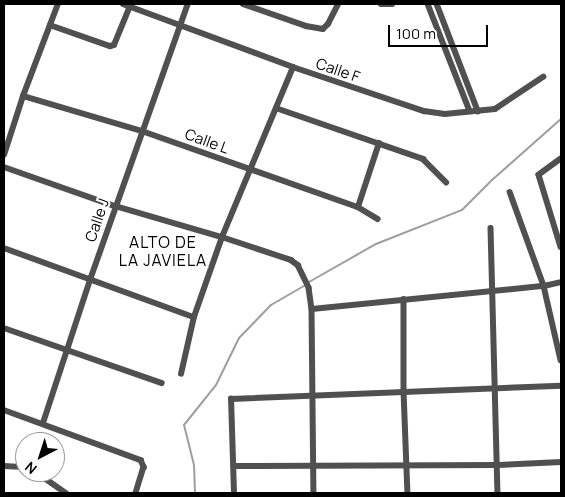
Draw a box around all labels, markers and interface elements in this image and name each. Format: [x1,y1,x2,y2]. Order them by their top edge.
scale bar [390,15,490,47]
text: 100 m [396,23,436,44]
street label: Calle F [314,54,362,86]
street label: Calle L [183,125,231,157]
street label: Calle J [81,196,113,244]
district label: ALTO DE LA JAVIELA [118,232,208,270]
north arrow [15,432,65,482]
text: N [21,458,41,479]

